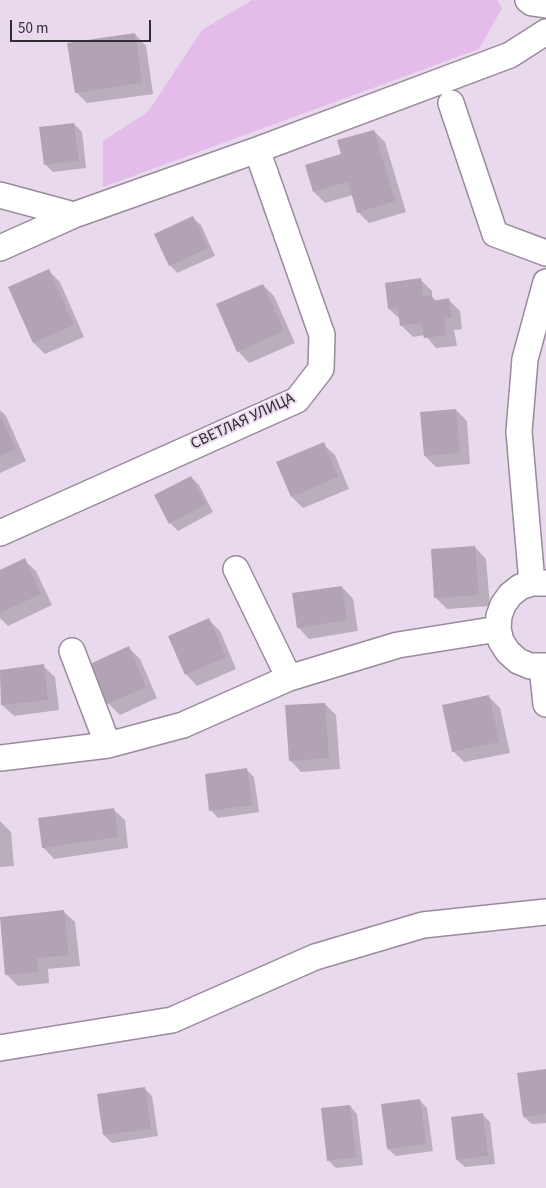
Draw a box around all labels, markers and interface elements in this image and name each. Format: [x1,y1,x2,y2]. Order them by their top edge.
scale bar [12,10,154,42]
text: 50 m [18,18,48,39]
street label: СВЕТЛАЯ УЛИЦА [188,390,298,454]

